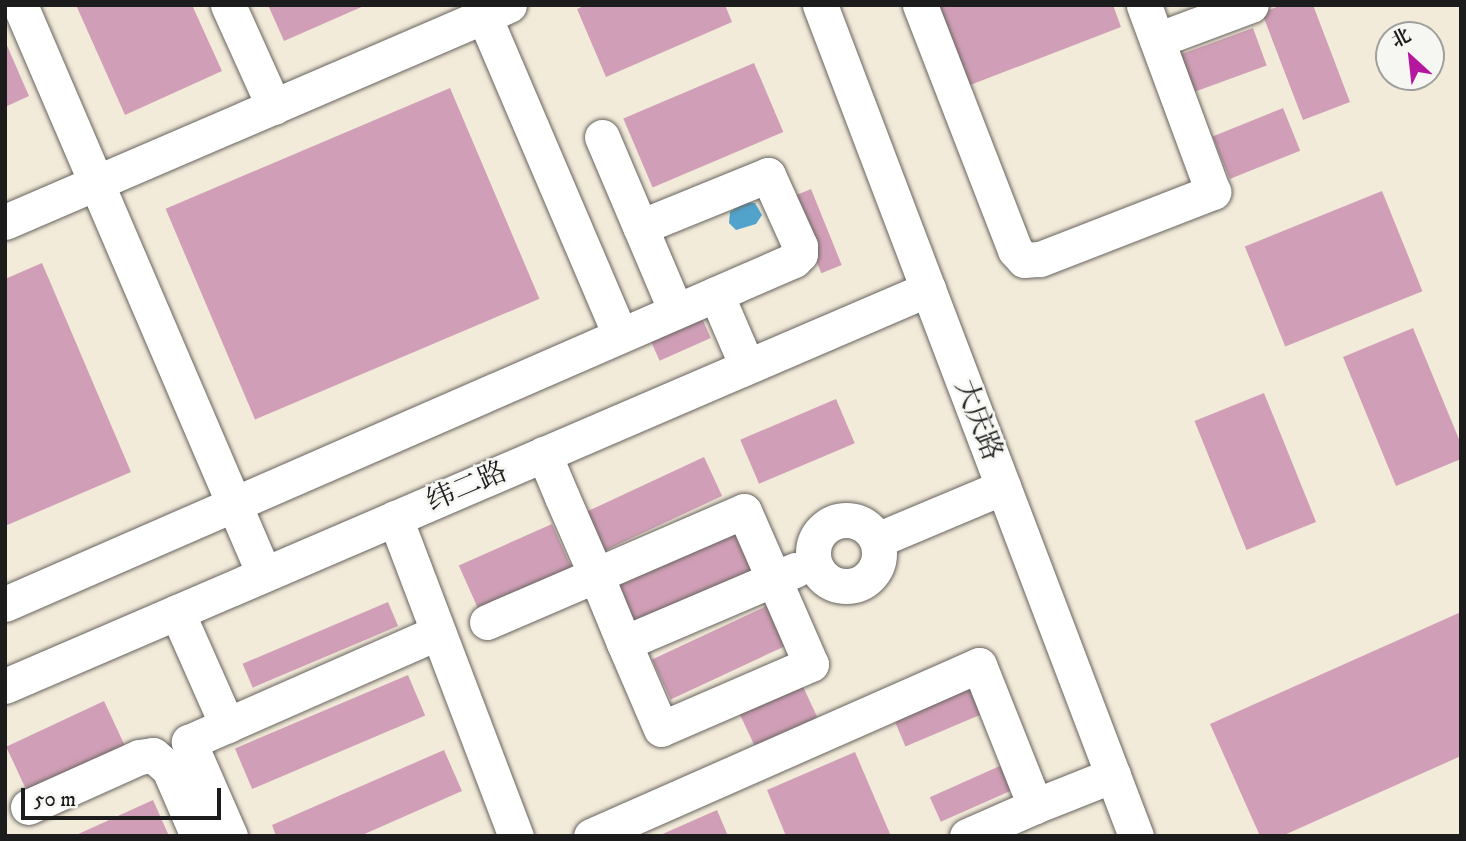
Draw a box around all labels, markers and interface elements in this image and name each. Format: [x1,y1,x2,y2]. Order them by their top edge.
north arrow [1375,21,1445,91]
text: 北 [1387,24,1415,53]
street label: 大庆路 [947,375,1009,465]
street label: 纬二路 [422,455,512,519]
scale bar [24,774,224,818]
text: 50 m [34,787,76,813]

